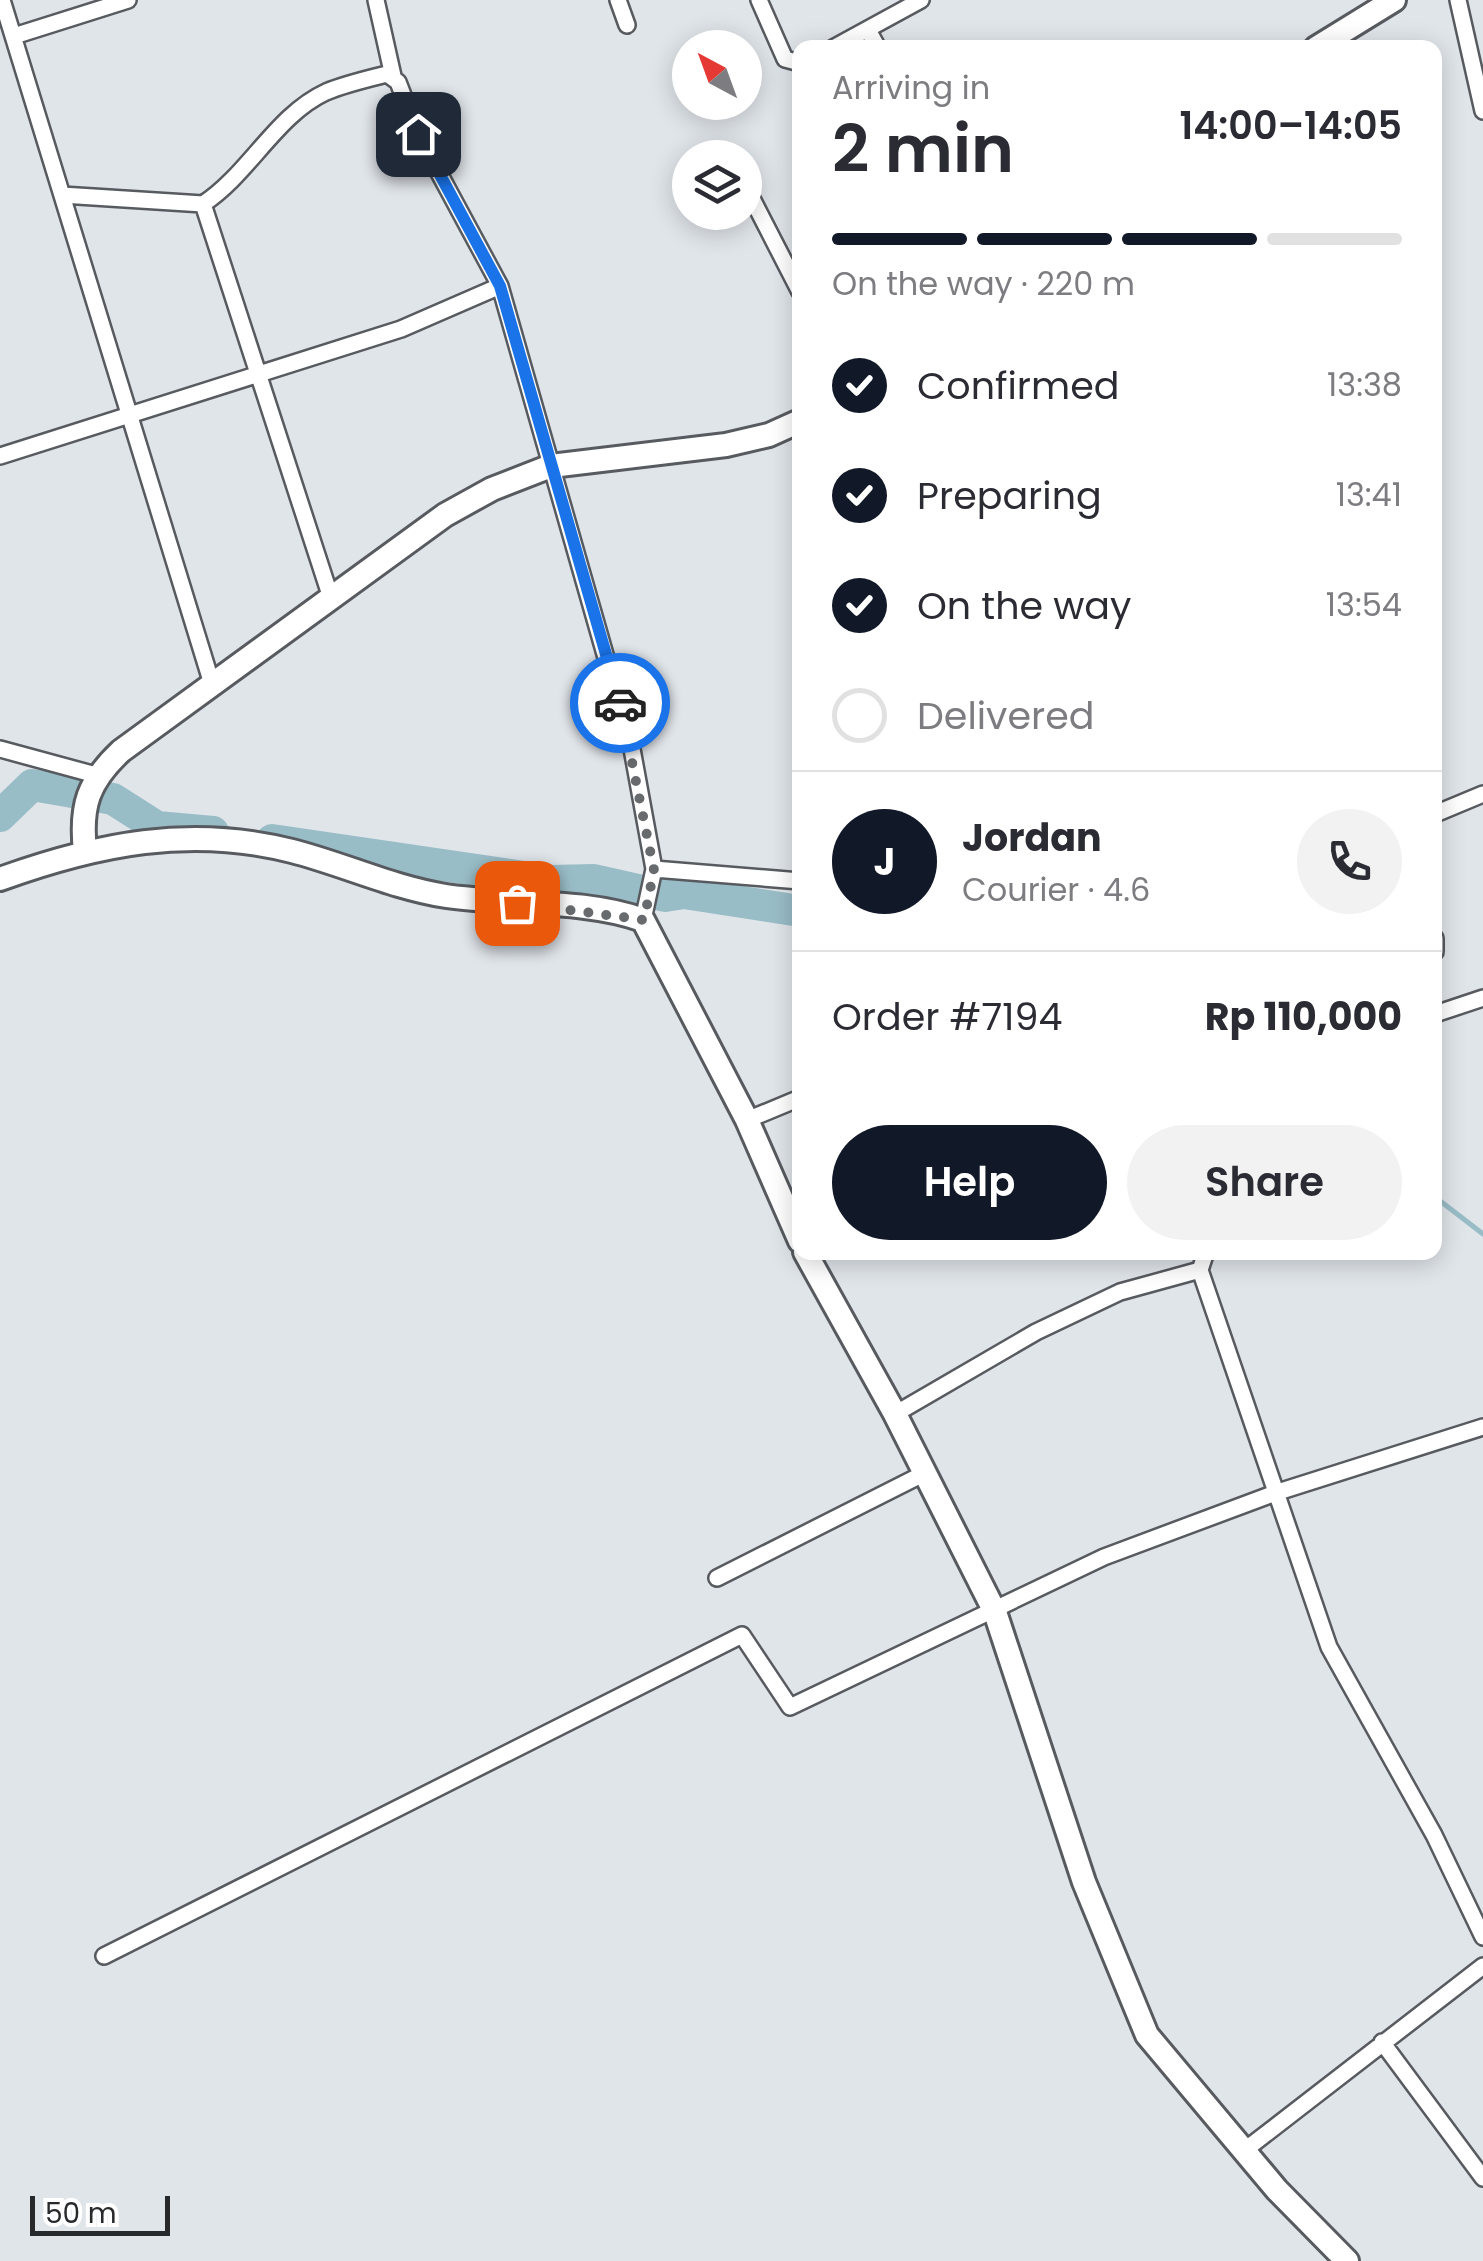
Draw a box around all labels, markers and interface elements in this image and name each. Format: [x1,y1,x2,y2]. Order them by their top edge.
north arrow [672,30,762,120]
map controls [672,30,762,230]
text: Arriving in [832,65,990,110]
pin [376,92,461,177]
text: 14:00–14:05 [1179,99,1402,152]
text: 2 min [832,104,1014,195]
icon: home [391,107,446,162]
button: layers [672,140,762,230]
text: On the way · 220 m [832,261,1135,306]
icon: check [832,358,887,413]
text: Confirmed [917,359,1119,412]
text: 13:38 [1327,362,1402,407]
icon: check [832,468,887,523]
text: Preparing [917,469,1102,522]
text: 13:41 [1336,472,1402,517]
icon: check [832,578,887,633]
text: On the way [917,579,1131,632]
text: 13:54 [1326,582,1402,627]
courier [570,653,670,753]
icon: car [593,676,648,731]
text: Delivered [917,689,1094,742]
button: phone [1297,809,1402,914]
text: Jordan [962,811,1102,864]
text: J [874,835,895,888]
pin [475,861,560,946]
text: Courier · 4.6 [962,867,1150,912]
icon: bag [490,876,545,931]
text: Order #7194 [832,990,1062,1043]
text: Rp 110,000 [1205,990,1402,1043]
button: Help [832,1125,1107,1240]
button: Share [1127,1125,1402,1240]
scale bar [30,2191,170,2236]
text: 50 m [45,2194,116,2233]

